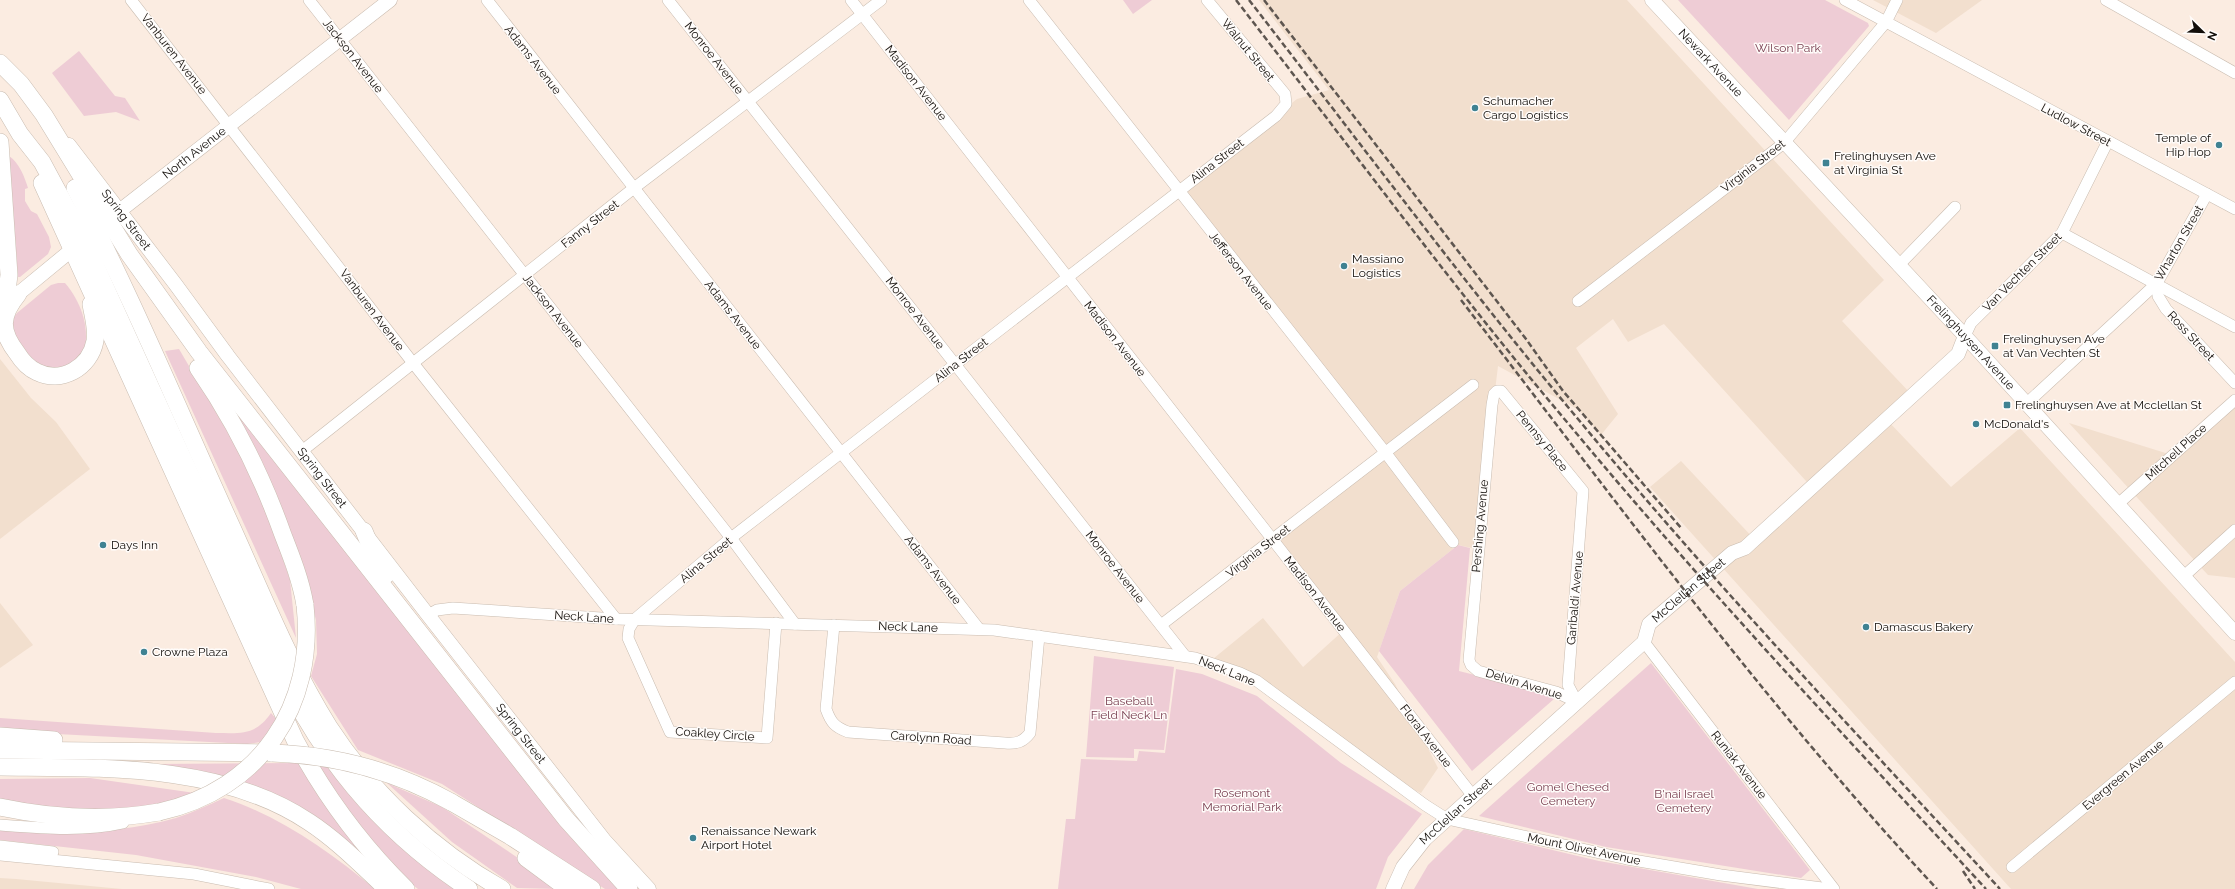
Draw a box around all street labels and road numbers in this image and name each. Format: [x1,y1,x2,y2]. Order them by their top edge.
street label: Vanburen Avenue [138,11,210,97]
street label: Jackson Avenue [320,16,386,96]
street label: Walnut Street [1219,16,1277,84]
street label: Monroe Avenue [682,19,746,97]
street label: Adams Avenue [502,23,564,97]
street label: Newark Avenue [1676,26,1746,100]
street label: Madison Avenue [882,43,950,123]
street label: Ludlow Street [2038,101,2114,149]
street label: North Avenue [160,124,229,182]
street label: Alina Street [1188,136,1246,186]
street label: Virginia Street [1718,137,1788,195]
street label: Spring Street [99,187,154,253]
street label: Fanny Street [558,197,622,251]
street label: Wharton Street [2152,203,2206,283]
street label: Jefferson Avenue [1206,229,1276,313]
street label: Van Vechten Street [1980,230,2064,314]
street label: Vanburen Avenue [337,266,407,354]
street label: Jackson Avenue [520,271,586,351]
street label: Monroe Avenue [883,274,947,352]
street label: Adams Avenue [702,278,764,352]
street label: Frelinghuysen Avenue [1924,293,2018,393]
street label: Madison Avenue [1081,299,1149,379]
street label: Ross Street [2164,308,2218,364]
street label: Alina Street [932,335,990,385]
street label: Pennsy Place [1513,408,1571,474]
street label: Mitchell Place [2142,421,2210,483]
street label: Spring Street [294,445,350,511]
street label: Pershing Avenue [1469,479,1491,573]
street label: Virginia Street [1223,522,1293,580]
street label: Monroe Avenue [1083,528,1147,606]
street label: Adams Avenue [902,533,964,607]
street label: Alina Street [677,534,735,586]
street label: Garibaldi Avenue [1564,551,1586,645]
street label: Madison Avenue [1281,554,1349,634]
street label: McClellan Street [1649,555,1728,625]
street label: Neck Lane [554,608,614,626]
street label: Neck Lane [878,619,938,635]
street label: Neck Lane [1197,653,1257,689]
street label: Delvin Avenue [1484,666,1564,702]
street label: Spring Street [493,701,549,766]
street label: Floral Avenue [1397,702,1455,770]
street label: Coakley Circle [675,724,755,744]
street label: Carolynn Road [890,728,972,748]
street label: Runiak Avenue [1708,728,1770,802]
street label: Evergreen Avenue [2080,737,2166,813]
street label: McClellan Street [1417,775,1495,847]
street label: Mount Olivet Avenue [1526,830,1642,868]

